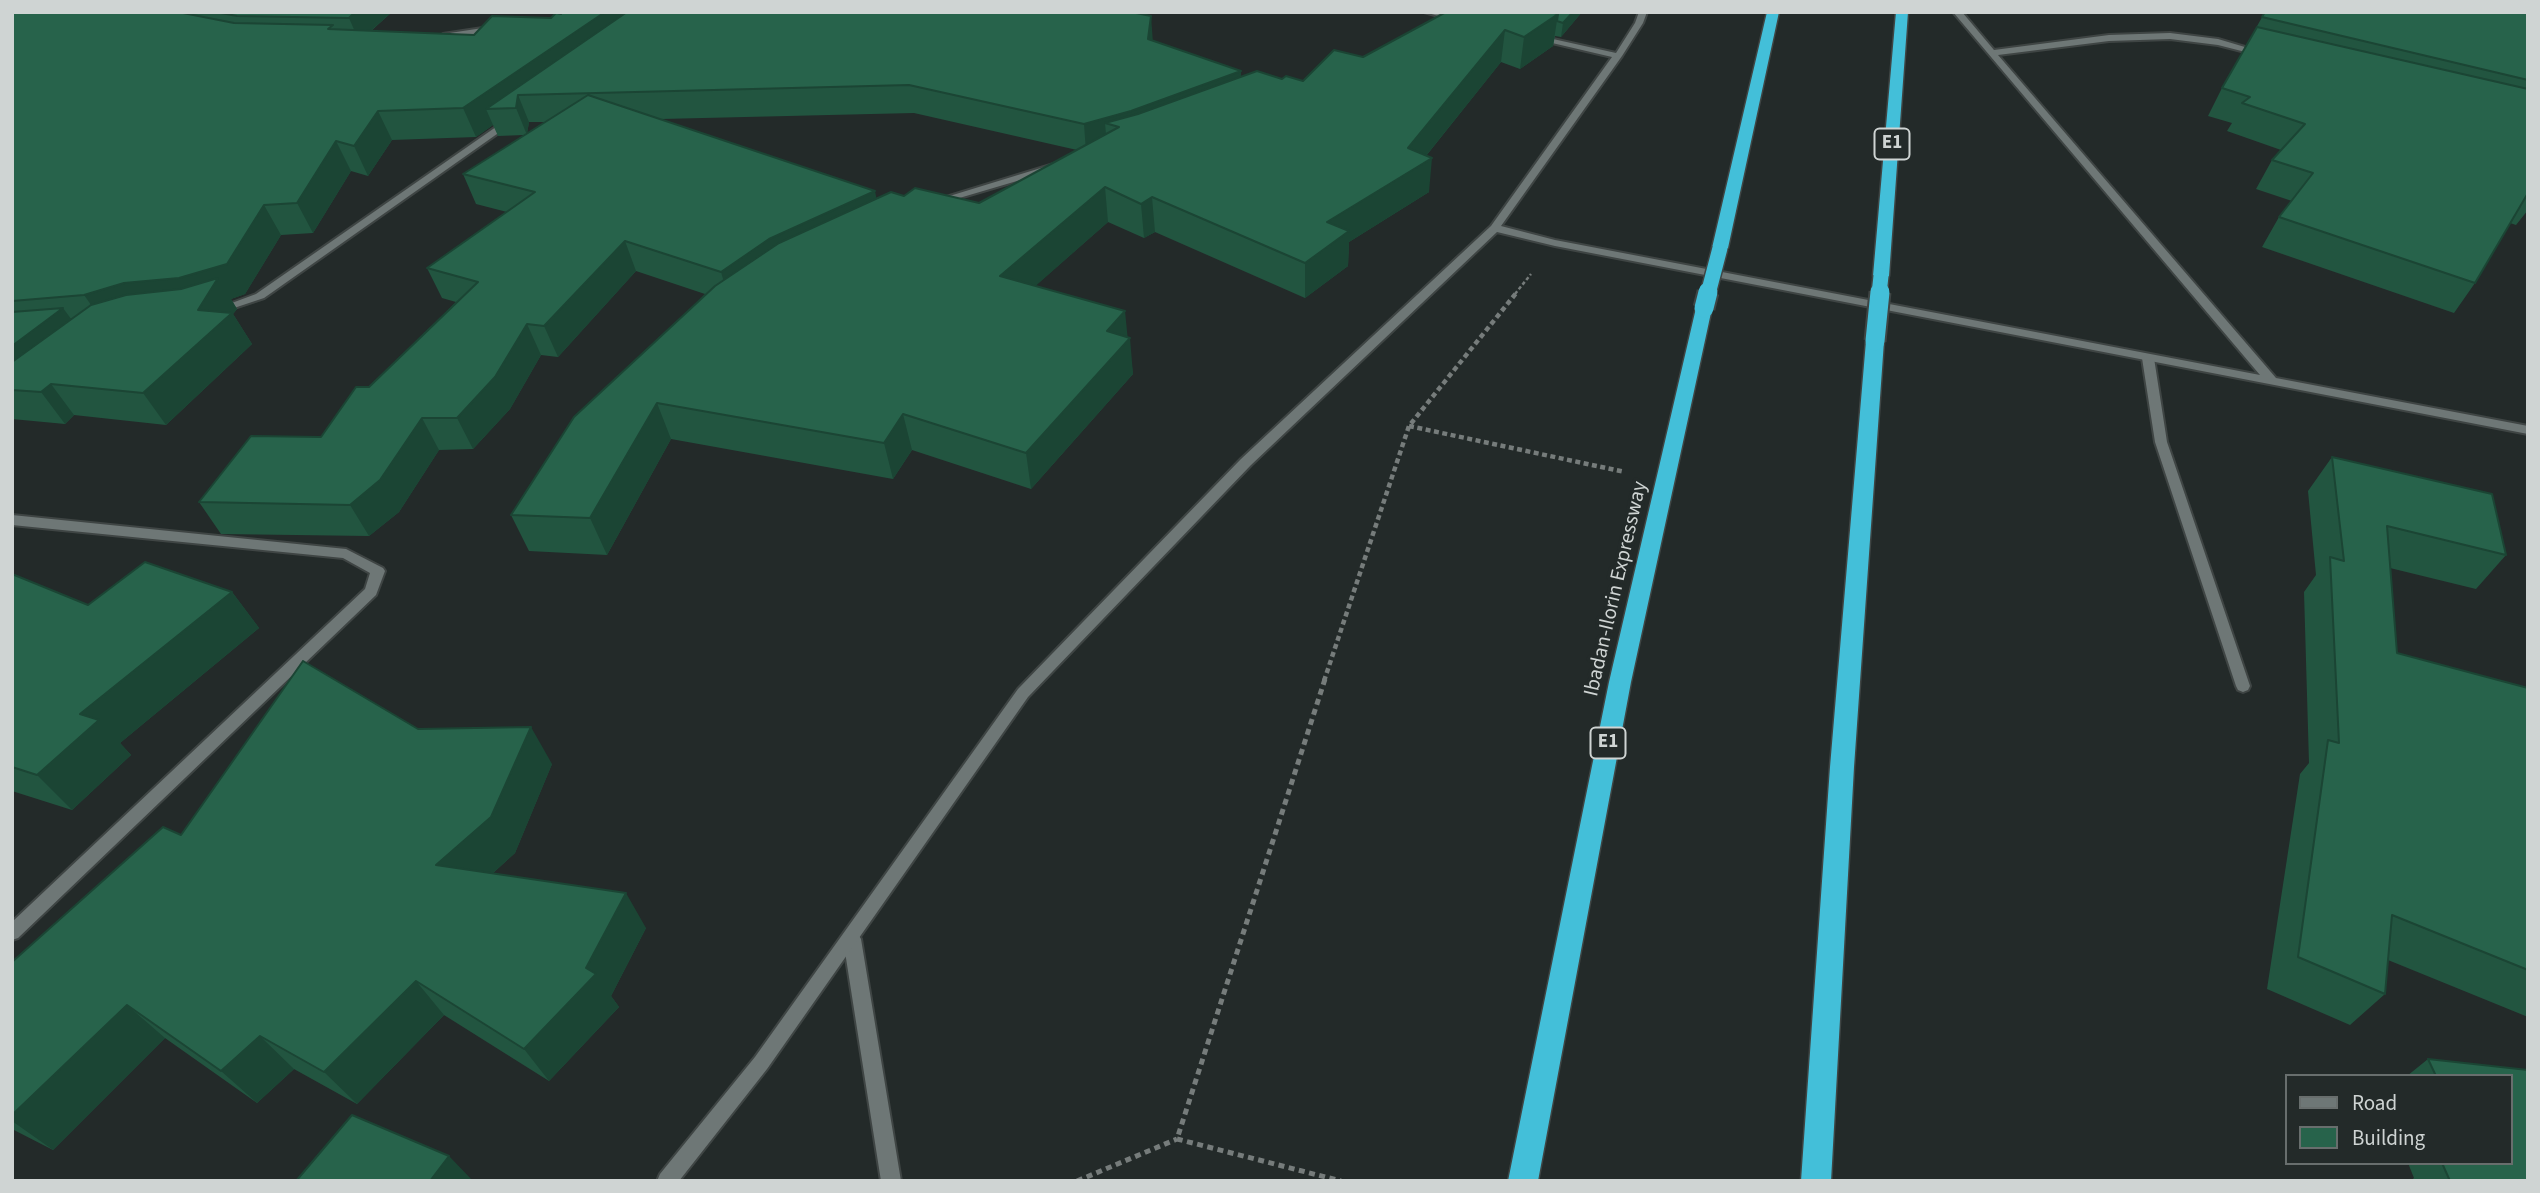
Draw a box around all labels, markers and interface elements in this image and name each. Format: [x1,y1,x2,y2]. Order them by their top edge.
road number: E1 [1874,128,1910,160]
street label: Ibadan-Ilorin Expressway [1580,479,1654,699]
road number: E1 [1590,728,1626,758]
legend [2284,1074,2512,1165]
text: Road [2352,1088,2397,1118]
text: Building [2352,1123,2425,1153]

